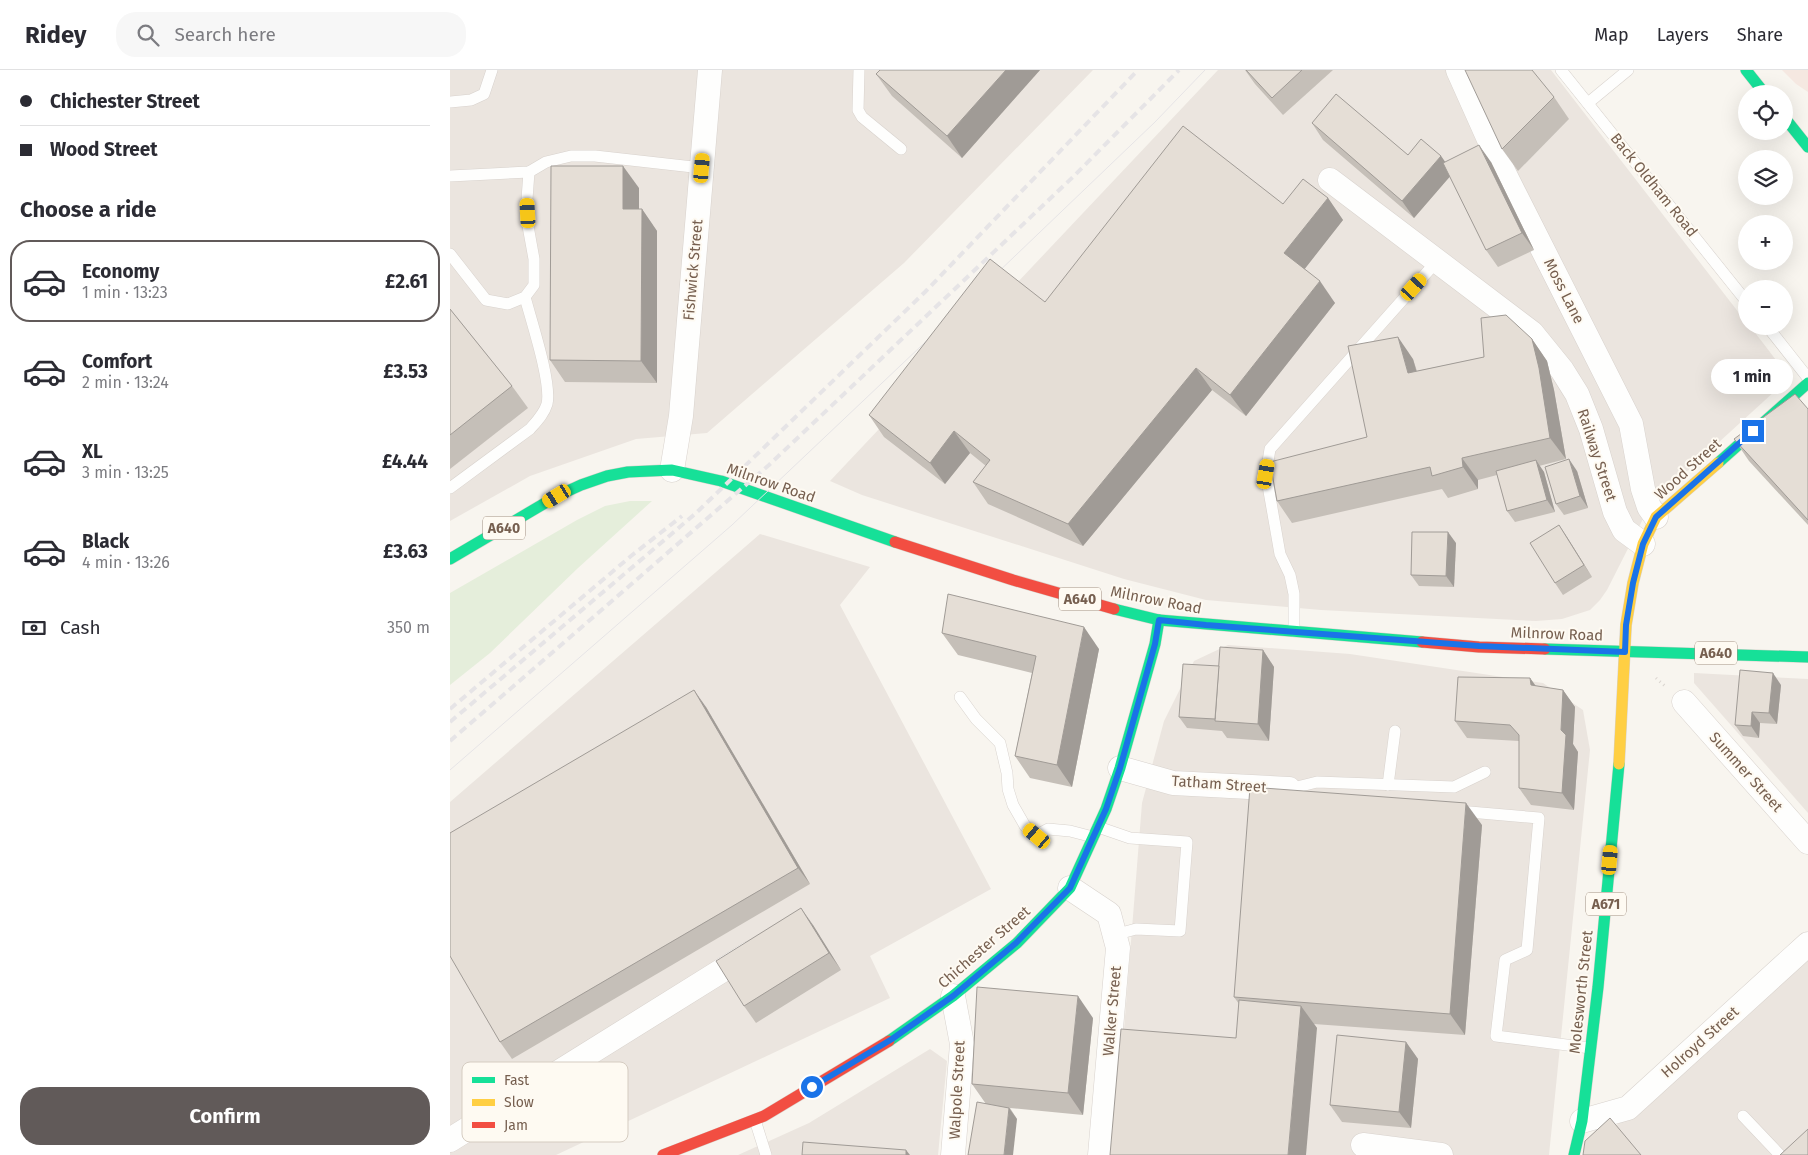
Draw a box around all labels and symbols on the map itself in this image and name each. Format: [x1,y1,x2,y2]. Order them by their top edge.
street label: Back Oldham Road [1607,130,1701,240]
car [693,152,710,184]
car [519,198,536,228]
street label: Fishwick Street [680,218,706,321]
street label: Moss Lane [1540,255,1588,327]
car [1398,271,1429,303]
callout: 1 min [1712,358,1794,394]
street label: Railway Street [1574,406,1621,504]
route end [1742,420,1764,442]
street label: Wood Street [1651,434,1725,504]
car [1256,458,1275,490]
street label: Milnrow Road [724,459,818,507]
car [540,482,573,510]
road number: A640 [483,516,525,539]
street label: Milnrow Road [1109,582,1203,618]
road number: A640 [1059,588,1101,610]
street label: Milnrow Road [1510,623,1604,645]
road number: A640 [1695,642,1737,664]
street label: Summer Street [1705,728,1787,816]
street label: Tatham Street [1171,772,1268,796]
car [1020,821,1053,851]
car [1601,844,1618,876]
road number: A671 [1586,892,1626,916]
street label: Chichester Street [934,902,1034,992]
street label: Molesworth Street [1566,929,1596,1055]
street label: Walker Street [1099,965,1125,1057]
street label: Holroyd Street [1657,1002,1743,1082]
street label: Walpole Street [945,1039,969,1140]
legend [462,1062,628,1142]
text: Fast [504,1072,530,1089]
route start [801,1076,823,1098]
text: Slow [504,1094,534,1111]
text: Jam [504,1117,528,1134]

